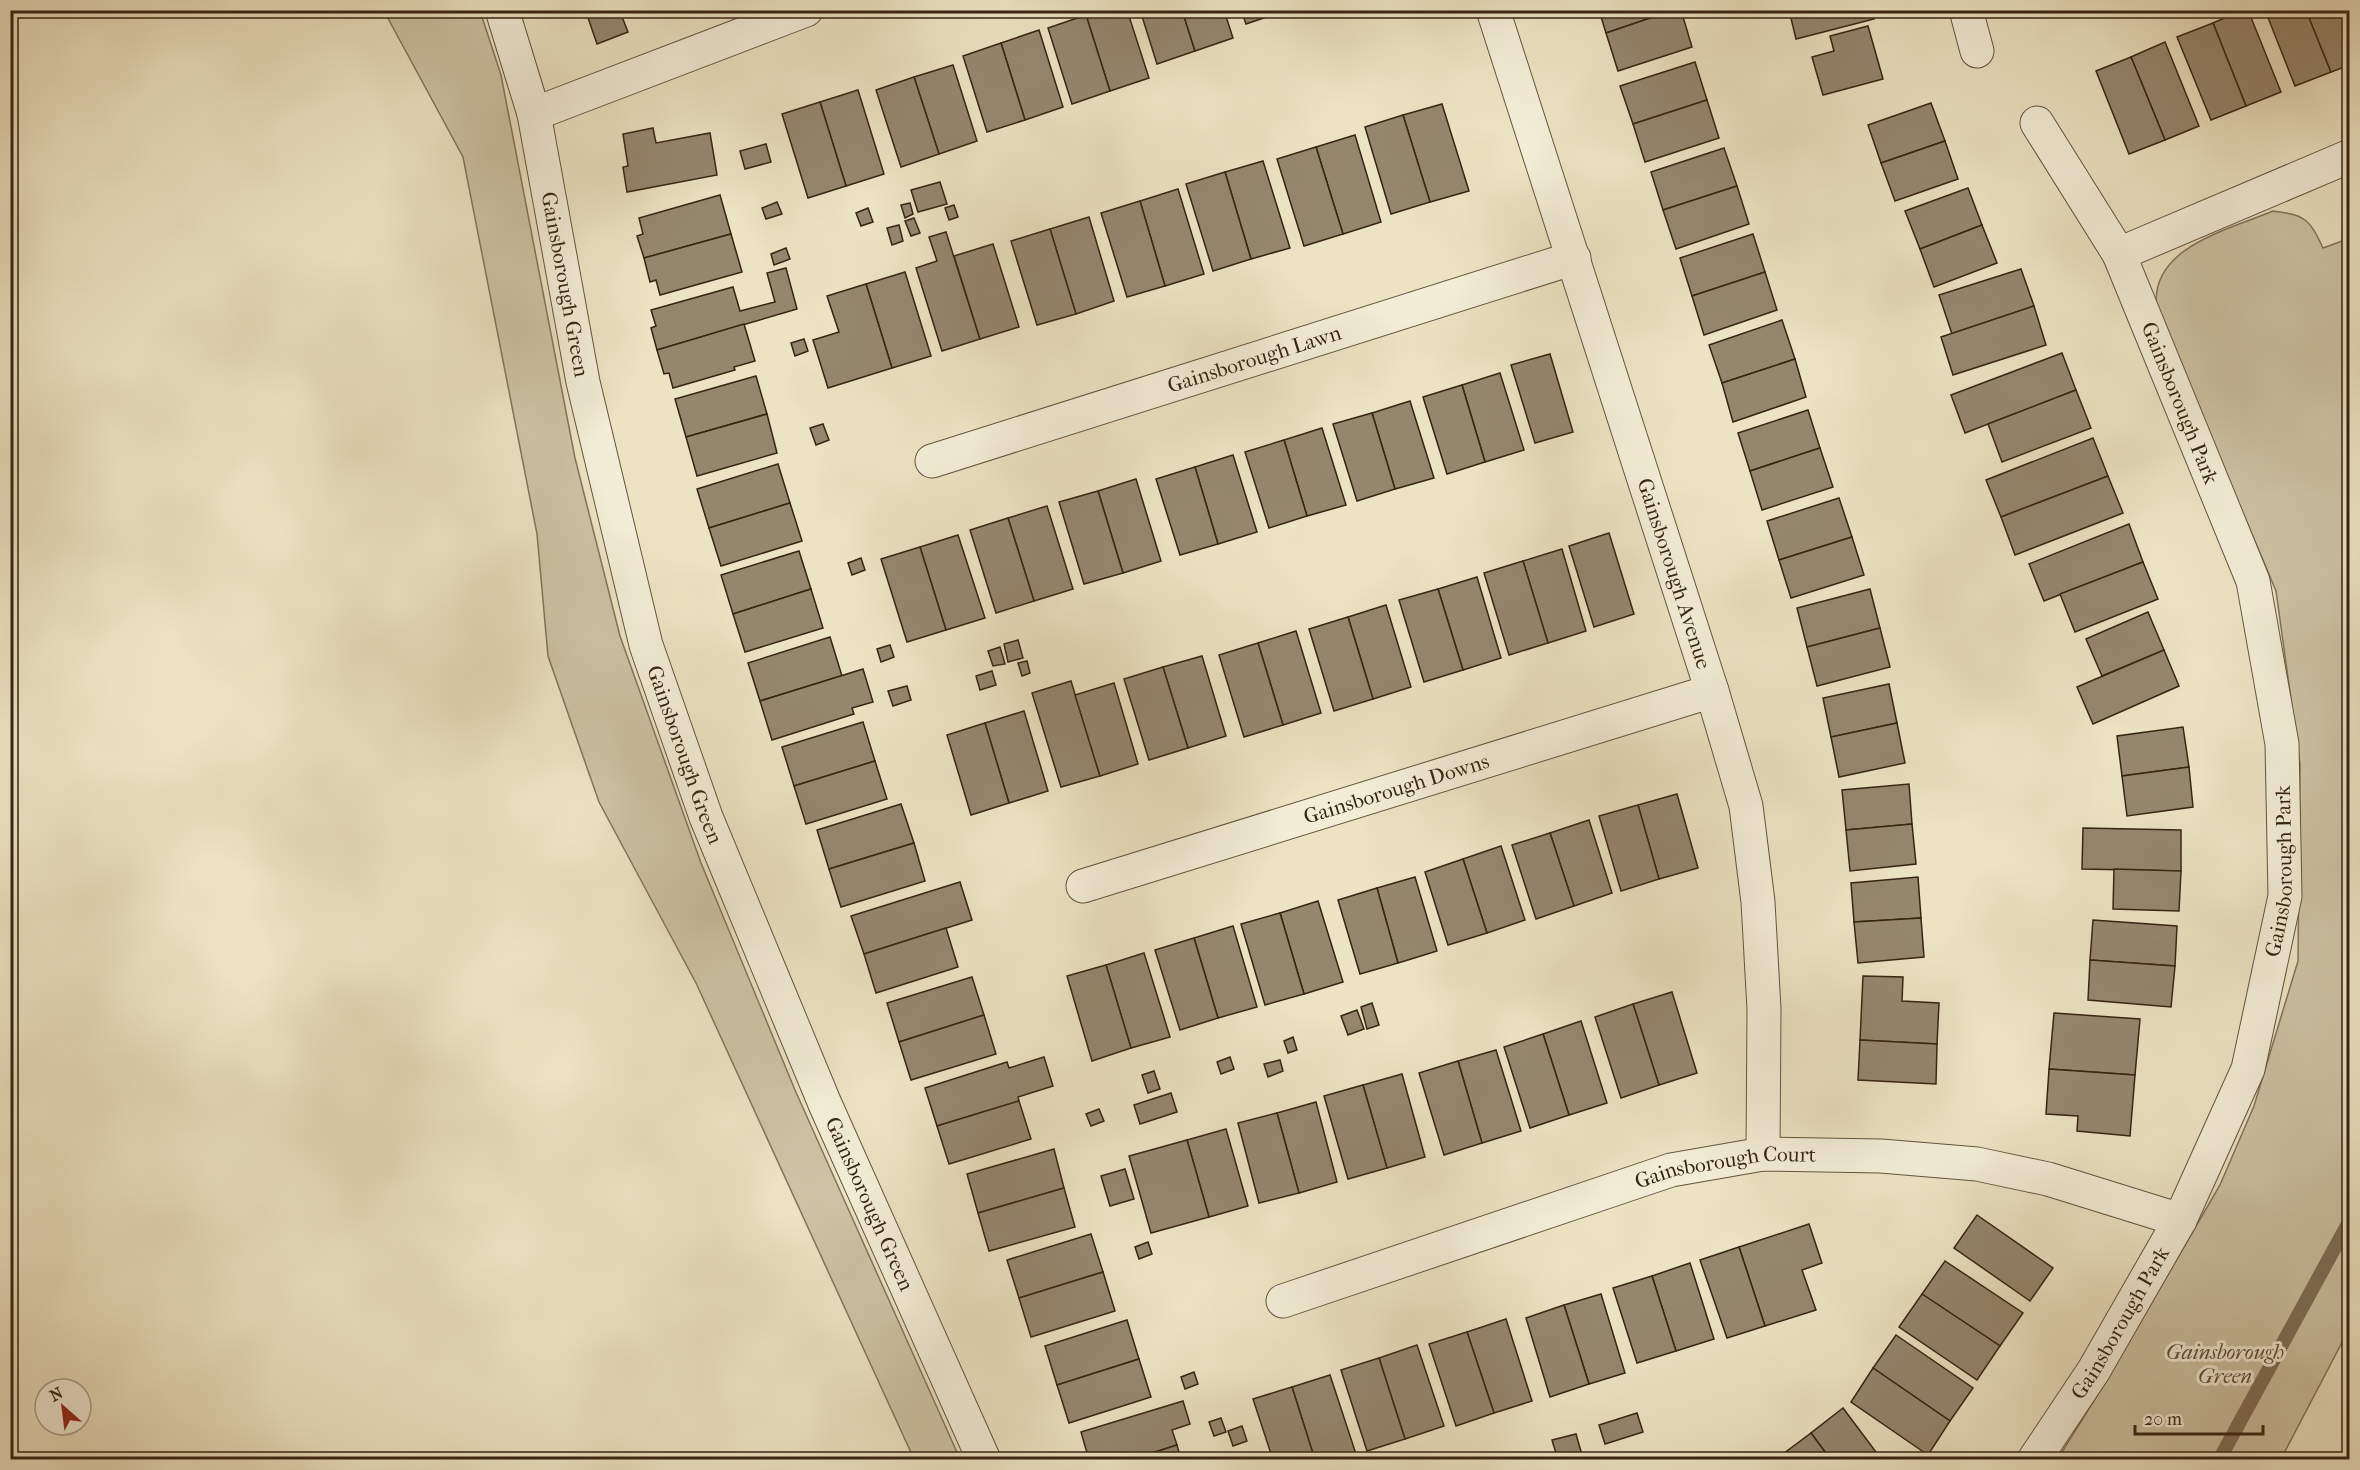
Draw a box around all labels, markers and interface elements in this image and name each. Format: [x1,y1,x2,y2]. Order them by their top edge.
street label: Gainsborough Green [536,190,594,379]
street label: Gainsborough Park [2137,318,2224,488]
street label: Gainsborough Lawn [1164,320,1344,398]
street label: Gainsborough Avenue [1632,475,1716,672]
street label: Gainsborough Green [642,662,728,847]
street label: Gainsborough Downs [1301,749,1492,829]
street label: Gainsborough Park [2260,785,2297,959]
street label: Gainsborough Green [820,1113,919,1294]
street label: Gainsborough Court [1632,1142,1817,1193]
street label: Gainsborough Park [2066,1242,2174,1404]
park label: Gainsborough Green [2166,1340,2284,1388]
north arrow [33,1377,93,1437]
text: N [46,1383,67,1405]
scale bar [2135,1398,2262,1436]
text: 20 m [2144,1409,2182,1430]

